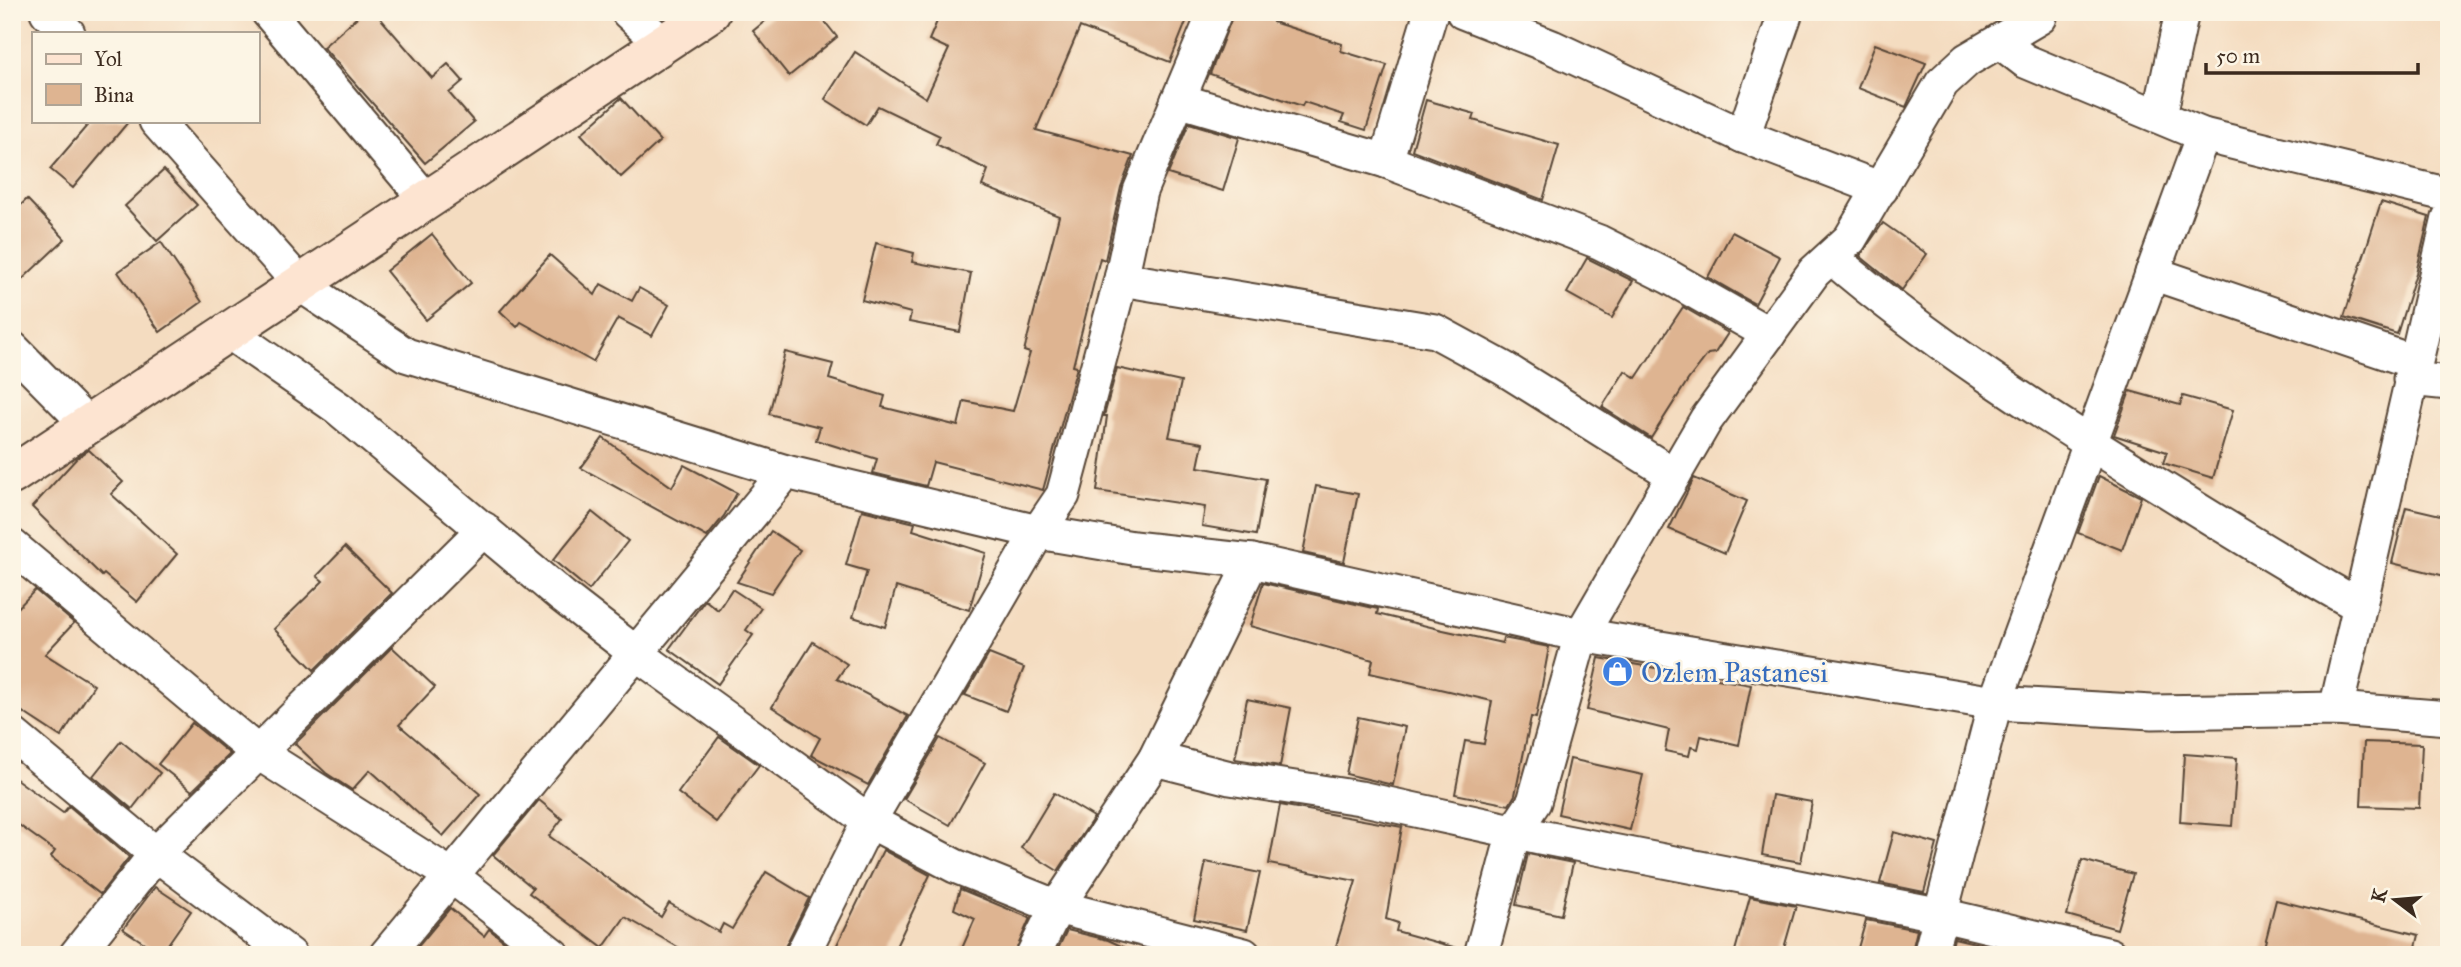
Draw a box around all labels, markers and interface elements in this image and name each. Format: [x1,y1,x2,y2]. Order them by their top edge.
legend [32,32,259,122]
scale bar [2206,32,2417,76]
text: 50 m [2216,43,2261,69]
text: Yol [94,46,123,72]
text: Bina [94,82,134,108]
shop icon: Ozlem Pastanesi [1601,655,1635,689]
place label: Ozlem Pastanesi [1641,655,1828,690]
north arrow [2360,866,2430,936]
text: K [2366,884,2392,905]

